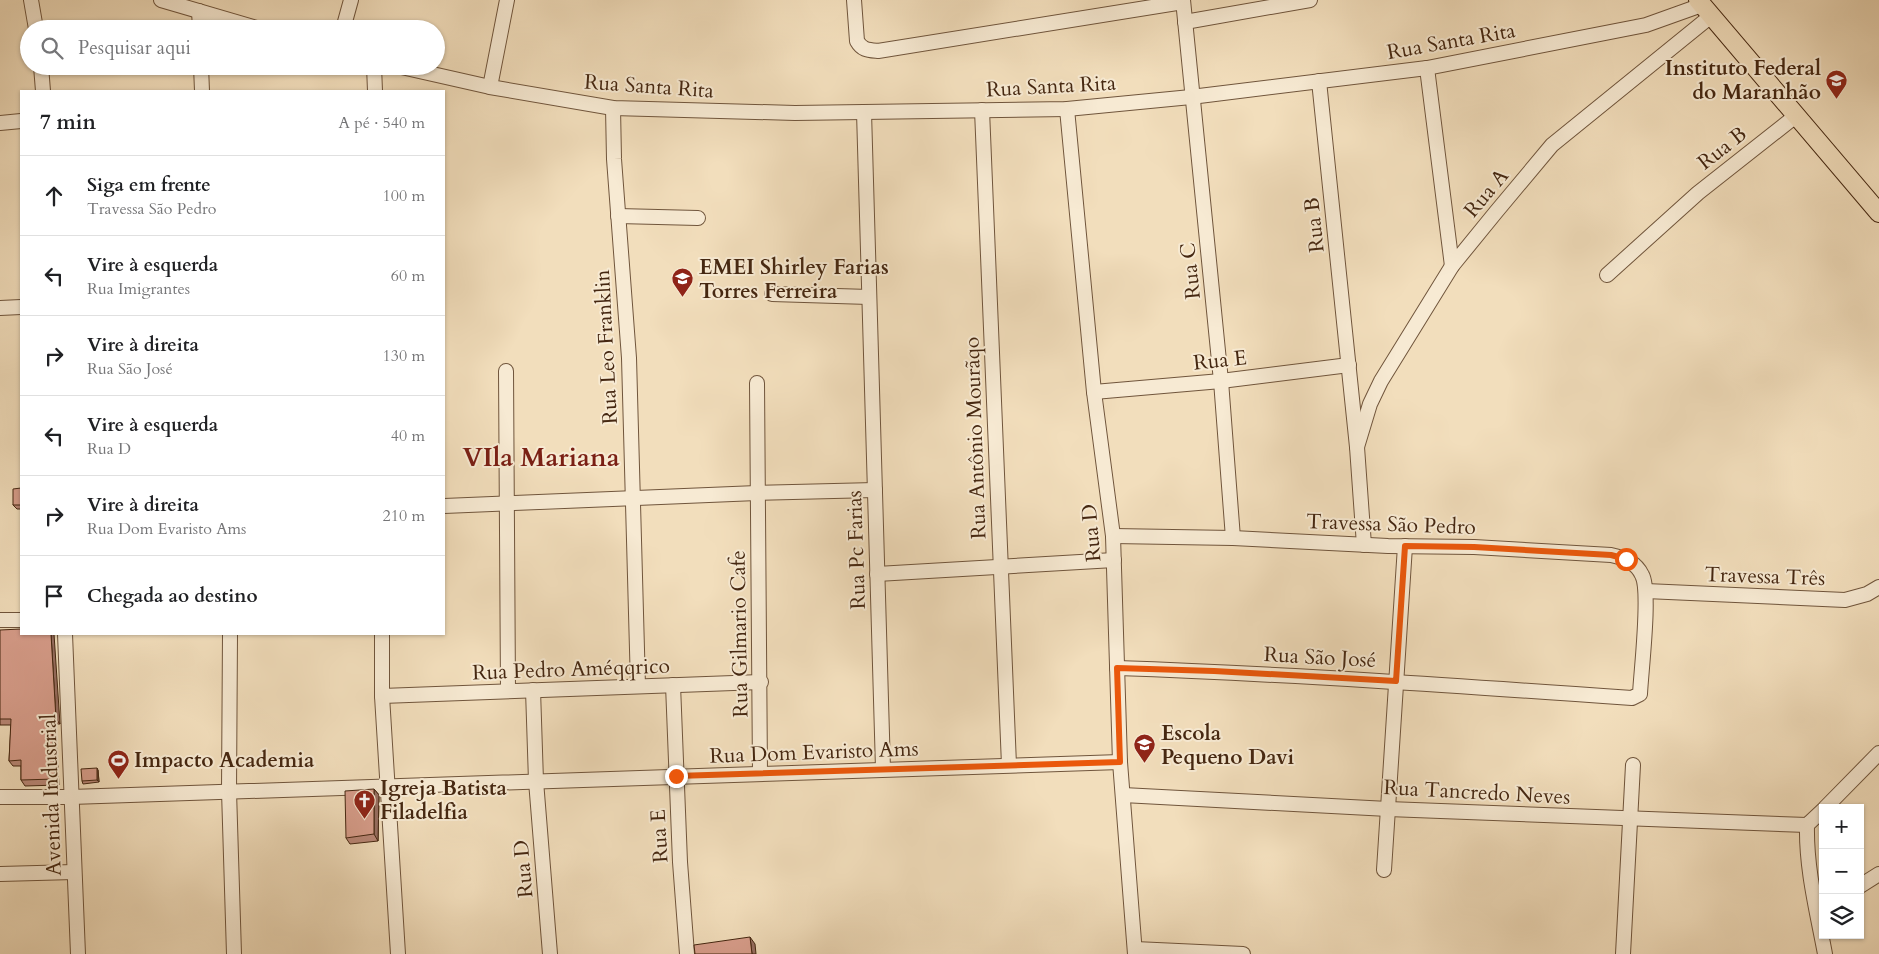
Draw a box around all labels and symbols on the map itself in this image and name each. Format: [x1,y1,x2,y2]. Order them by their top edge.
street label: Rua Santa Rita [1385,16,1518,67]
place label: Instituto Federal do Maranhão [1665,54,1821,107]
street label: Rua Santa Rita [583,68,715,105]
school or university icon: Instituto Federal do Maranhão [1825,68,1849,99]
street label: Rua Santa Rita [985,69,1117,104]
street label: Rua B [1692,120,1753,177]
street label: Rua A [1457,163,1515,224]
street label: Rua B [1297,196,1332,254]
street label: Rua C [1173,241,1208,301]
place label: EMEI Shirley Farias Torres Ferreira [699,253,889,306]
school or university icon: EMEI Shirley Farias Torres Ferreira [671,267,695,298]
street label: Rua Leo Franklin [588,269,625,425]
street label: Rua Antônio Mourãqo [957,336,994,540]
street label: Rua E [1192,343,1248,378]
district label: VIla Mariana [462,440,620,475]
street label: Rua Pc Farias [840,490,873,610]
street label: Rua D [1075,503,1108,563]
street label: Travessa São Pedro [1306,507,1476,542]
route start [1615,548,1638,571]
street label: Rua Gilmario Cafe [724,550,755,718]
street label: Travessa Três [1704,560,1826,593]
street label: Rua São José [1263,640,1377,675]
street label: Rua Pedro Améqqrico [472,652,670,687]
street label: Avenida Industrial [34,713,69,877]
place label: Escola Pequeno Davi [1161,719,1295,772]
school or university icon: Escola Pequeno Davi [1133,733,1157,764]
street label: Rua Dom Evaristo Ams [709,734,919,771]
place label: Impacto Academia [134,746,315,775]
sports icon: Impacto Academia [106,748,130,779]
route end [665,765,688,788]
street label: Rua Tancredo Neves [1383,773,1571,812]
place label: Igreja Batista Filadelfia [380,774,507,827]
church icon: Igreja Batista Filadelfia [352,788,376,819]
street label: Rua E [644,808,675,864]
street label: Rua D [507,839,540,899]

